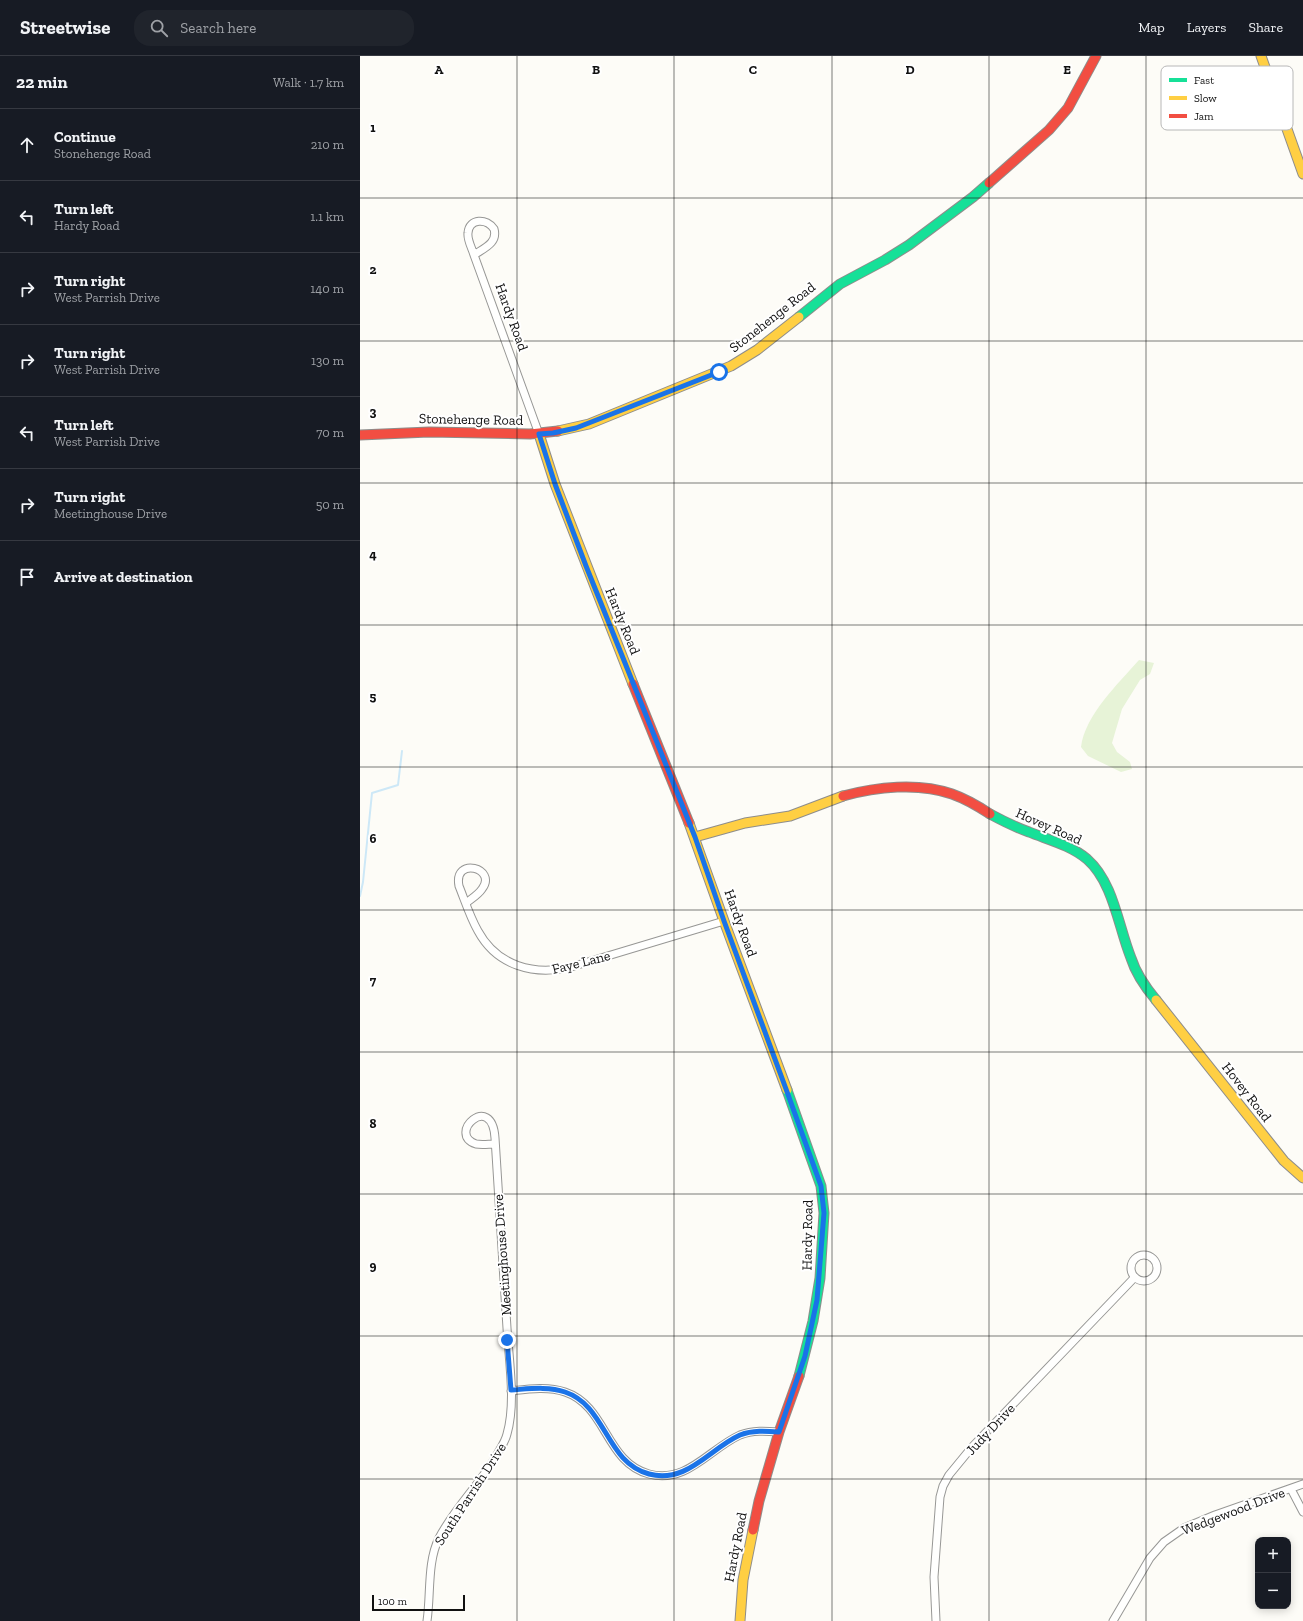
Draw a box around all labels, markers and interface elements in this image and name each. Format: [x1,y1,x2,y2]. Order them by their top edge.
search box [134,10,414,46]
text: Streetwise [20,16,110,39]
icon: search [148,17,170,39]
text: Search here [180,19,256,37]
text: Map [1138,19,1165,36]
text: Layers [1187,19,1226,36]
text: Share [1248,19,1283,36]
text: A [435,62,444,77]
text: B [592,62,600,77]
text: C [749,62,757,77]
text: D [905,62,915,77]
text: E [1063,62,1071,77]
legend [1161,66,1293,130]
text: 22 min [16,72,68,92]
text: Fast [1194,74,1215,87]
text: Walk · 1.7 km [273,75,344,90]
text: Slow [1194,92,1217,105]
text: Jam [1194,110,1214,123]
text: 1 [370,120,376,135]
text: Continue [54,128,116,146]
icon: ahead [16,134,38,156]
text: 210 m [311,137,344,152]
text: Stonehenge Road [54,146,151,161]
text: Turn left [54,200,114,218]
icon: left [16,206,38,228]
text: 1.1 km [310,209,344,224]
text: Hardy Road [54,218,120,233]
text: 2 [370,262,377,277]
text: Turn right [54,272,125,290]
icon: right [16,278,38,300]
street label: Stonehenge Road [726,278,819,356]
text: 140 m [310,281,344,296]
street label: Hardy Road [491,281,532,354]
text: West Parrish Drive [54,290,160,305]
text: Turn right [54,344,125,362]
icon: right [16,350,38,372]
text: 130 m [311,353,344,368]
text: West Parrish Drive [54,362,160,377]
route start [710,363,728,381]
text: 3 [370,404,377,419]
street label: Stonehenge Road [419,410,524,429]
text: Turn left [54,416,114,434]
icon: left [16,422,38,444]
text: 70 m [316,425,344,440]
text: West Parrish Drive [54,434,160,449]
text: Turn right [54,488,125,506]
icon: right [16,494,38,516]
text: 50 m [316,497,344,512]
text: Meetinghouse Drive [54,506,167,521]
text: 4 [369,547,377,562]
icon: arrive [16,566,38,588]
text: Arrive at destination [54,568,193,586]
street label: Hardy Road [601,585,644,657]
text: 5 [370,689,377,704]
street label: Hovey Road [1013,804,1085,849]
text: 6 [370,831,377,846]
street label: Hardy Road [720,887,761,960]
street label: Faye Lane [550,947,613,978]
text: 7 [370,973,377,988]
street label: Hovey Road [1218,1059,1275,1126]
text: 8 [369,1116,377,1131]
street label: Meetinghouse Drive [490,1193,515,1316]
street label: Hardy Road [798,1199,817,1271]
text: 9 [370,1258,377,1273]
route end [498,1331,516,1349]
street label: Judy Drive [962,1400,1019,1459]
street label: South Parrish Drive [431,1439,510,1549]
street label: Wedgewood Drive [1179,1484,1288,1539]
street label: Hardy Road [720,1510,751,1583]
map controls [1255,1537,1291,1609]
button: + [1255,1537,1291,1573]
button: − [1255,1573,1291,1609]
scale bar [372,1593,465,1612]
text: 100 m [378,1595,407,1608]

